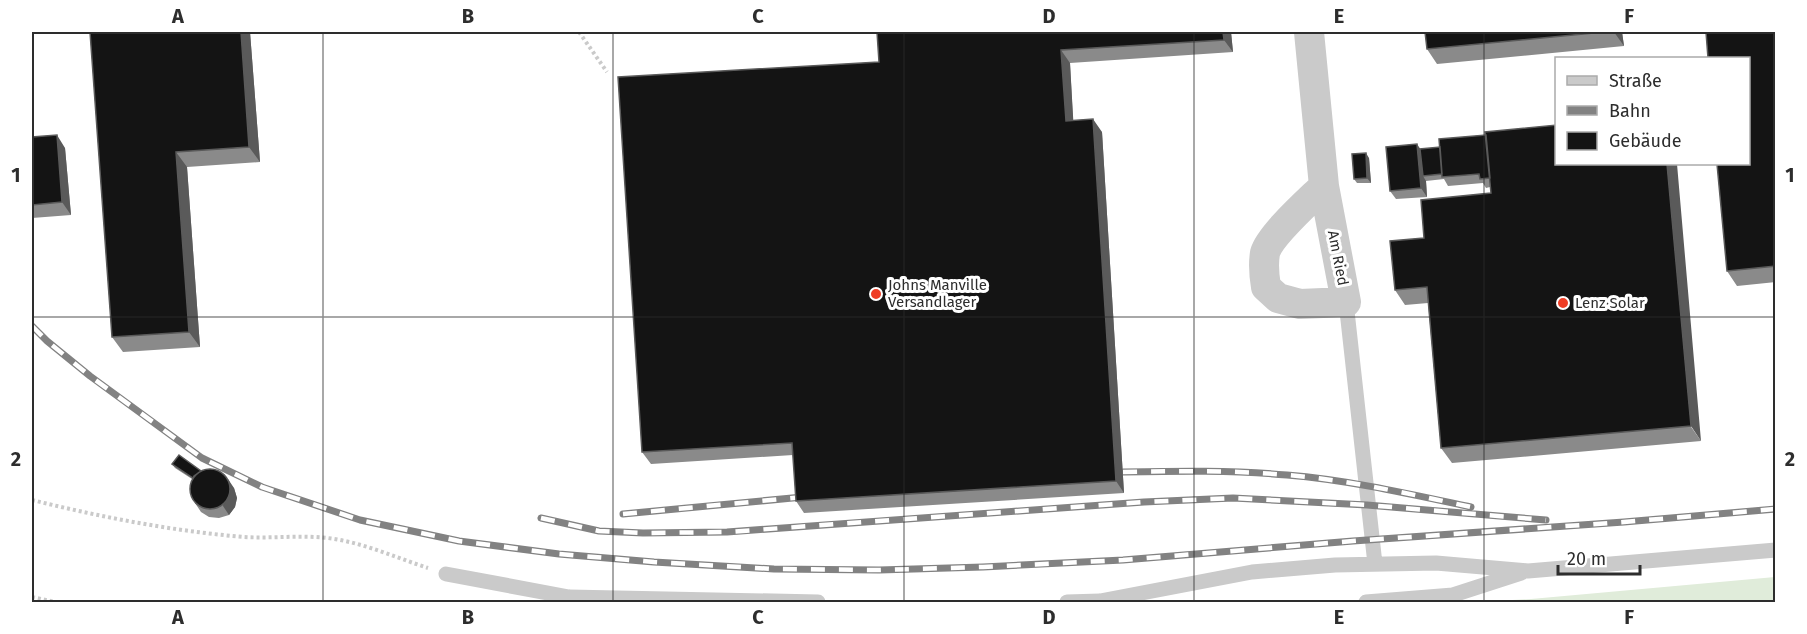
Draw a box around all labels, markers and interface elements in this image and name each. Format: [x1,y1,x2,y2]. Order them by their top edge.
text: A [171,4,185,28]
text: B [462,4,474,28]
text: C [752,4,764,28]
text: D [1042,4,1056,28]
text: E [1334,4,1344,28]
text: F [1624,4,1634,28]
legend [1555,57,1750,165]
text: Straße [1609,70,1662,92]
text: Bahn [1609,100,1651,122]
text: Gebäude [1609,130,1682,152]
text: 1 [11,163,21,187]
text: 1 [1785,163,1795,187]
street label: Am Ried [1324,229,1352,287]
place label: Johns Manville Versandlager [888,276,987,311]
marker: Johns Manville Versandlager [869,287,883,301]
place label: Lenz Solar [1575,294,1645,312]
marker: Lenz Solar [1556,296,1570,310]
text: 2 [11,447,21,471]
text: 2 [1785,447,1795,471]
scale bar [1558,538,1640,576]
text: 20 m [1567,548,1606,570]
text: A [171,605,185,629]
text: B [462,605,474,629]
text: C [752,605,764,629]
text: D [1042,605,1056,629]
text: E [1334,605,1344,629]
text: F [1624,605,1634,629]

